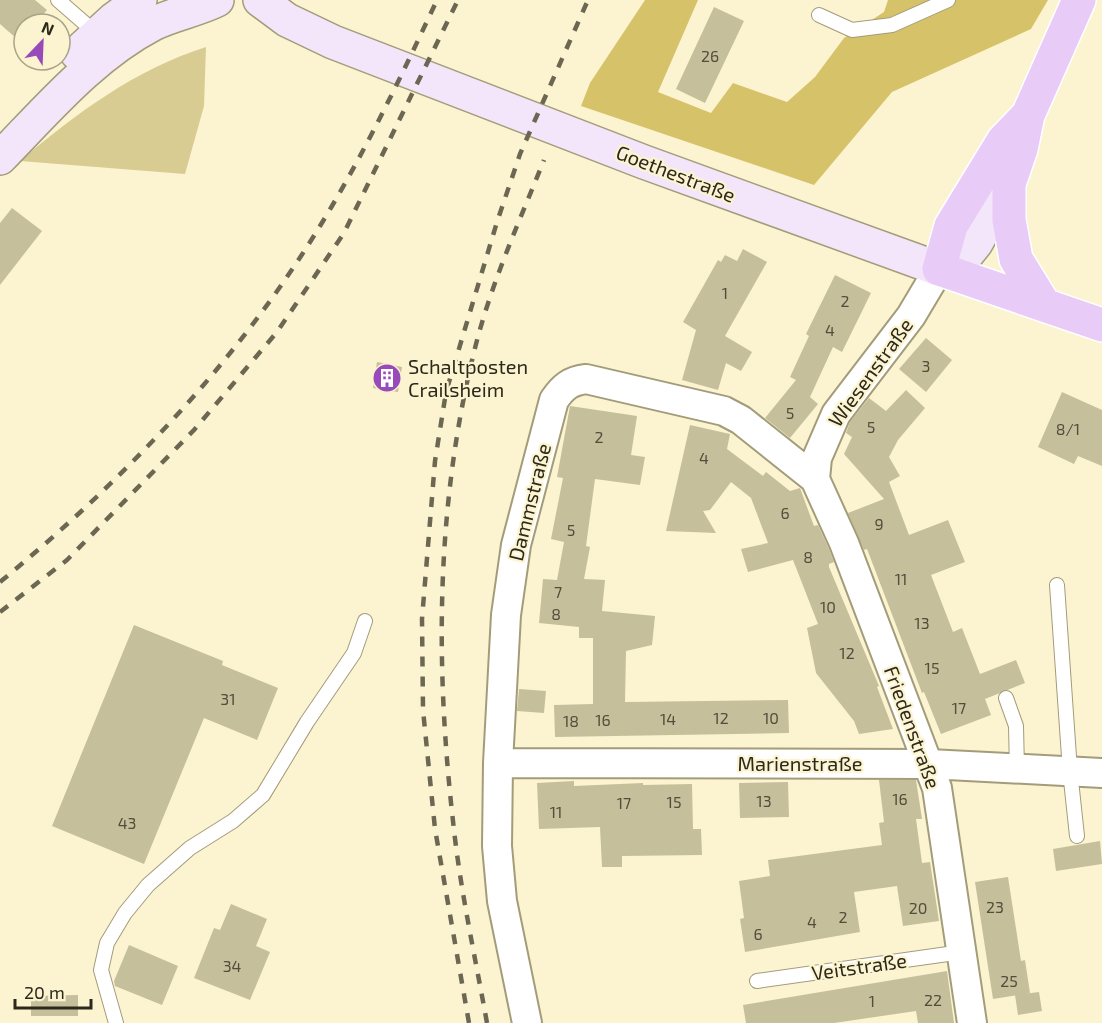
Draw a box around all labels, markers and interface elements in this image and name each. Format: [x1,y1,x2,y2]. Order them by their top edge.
north arrow [12,12,72,72]
text: N [39,17,57,39]
house number: 26 [701,46,719,65]
street label: Goethestraße [613,139,739,207]
house number: 1 [722,283,728,302]
house number: 2 [841,291,850,310]
street label: Wiesenstraße [823,313,917,431]
house number: 4 [825,320,835,339]
place label: Schaltposten Crailsheim [408,354,528,401]
house number: 3 [922,356,930,375]
building icon: Schaltposten Crailsheim [371,362,403,394]
house number: 5 [786,403,794,422]
house number: 5 [867,417,875,436]
house number: 8/1 [1056,419,1080,438]
house number: 2 [595,427,604,446]
street label: Dammstraße [503,441,555,563]
house number: 4 [699,448,709,467]
house number: 6 [780,503,790,522]
house number: 9 [874,514,884,533]
house number: 5 [567,520,575,539]
house number: 8 [803,547,813,566]
house number: 11 [895,569,907,588]
house number: 7 [554,582,562,601]
house number: 10 [820,597,836,616]
house number: 8 [551,604,561,623]
house number: 13 [914,613,930,632]
house number: 12 [839,643,855,662]
house number: 15 [925,658,939,677]
street label: Friedenstraße [880,662,946,792]
house number: 31 [220,689,236,708]
house number: 17 [952,698,966,717]
house number: 12 [713,708,729,727]
house number: 10 [763,708,779,727]
house number: 14 [660,709,676,728]
house number: 16 [595,710,611,729]
house number: 18 [563,711,579,730]
street label: Marienstraße [738,751,862,775]
house number: 16 [892,789,908,808]
house number: 13 [756,791,772,810]
house number: 15 [667,792,681,811]
house number: 17 [617,793,631,812]
house number: 11 [550,802,562,821]
house number: 43 [118,813,136,832]
house number: 23 [986,897,1004,916]
house number: 20 [909,898,927,917]
house number: 2 [839,907,848,926]
house number: 4 [807,912,817,931]
house number: 6 [753,924,763,943]
street label: Veitstraße [810,947,908,985]
house number: 34 [223,956,242,975]
house number: 25 [1000,971,1018,990]
scale bar [15,972,92,1010]
text: 20 m [24,981,65,1003]
house number: 22 [924,990,942,1009]
house number: 1 [869,991,875,1010]

